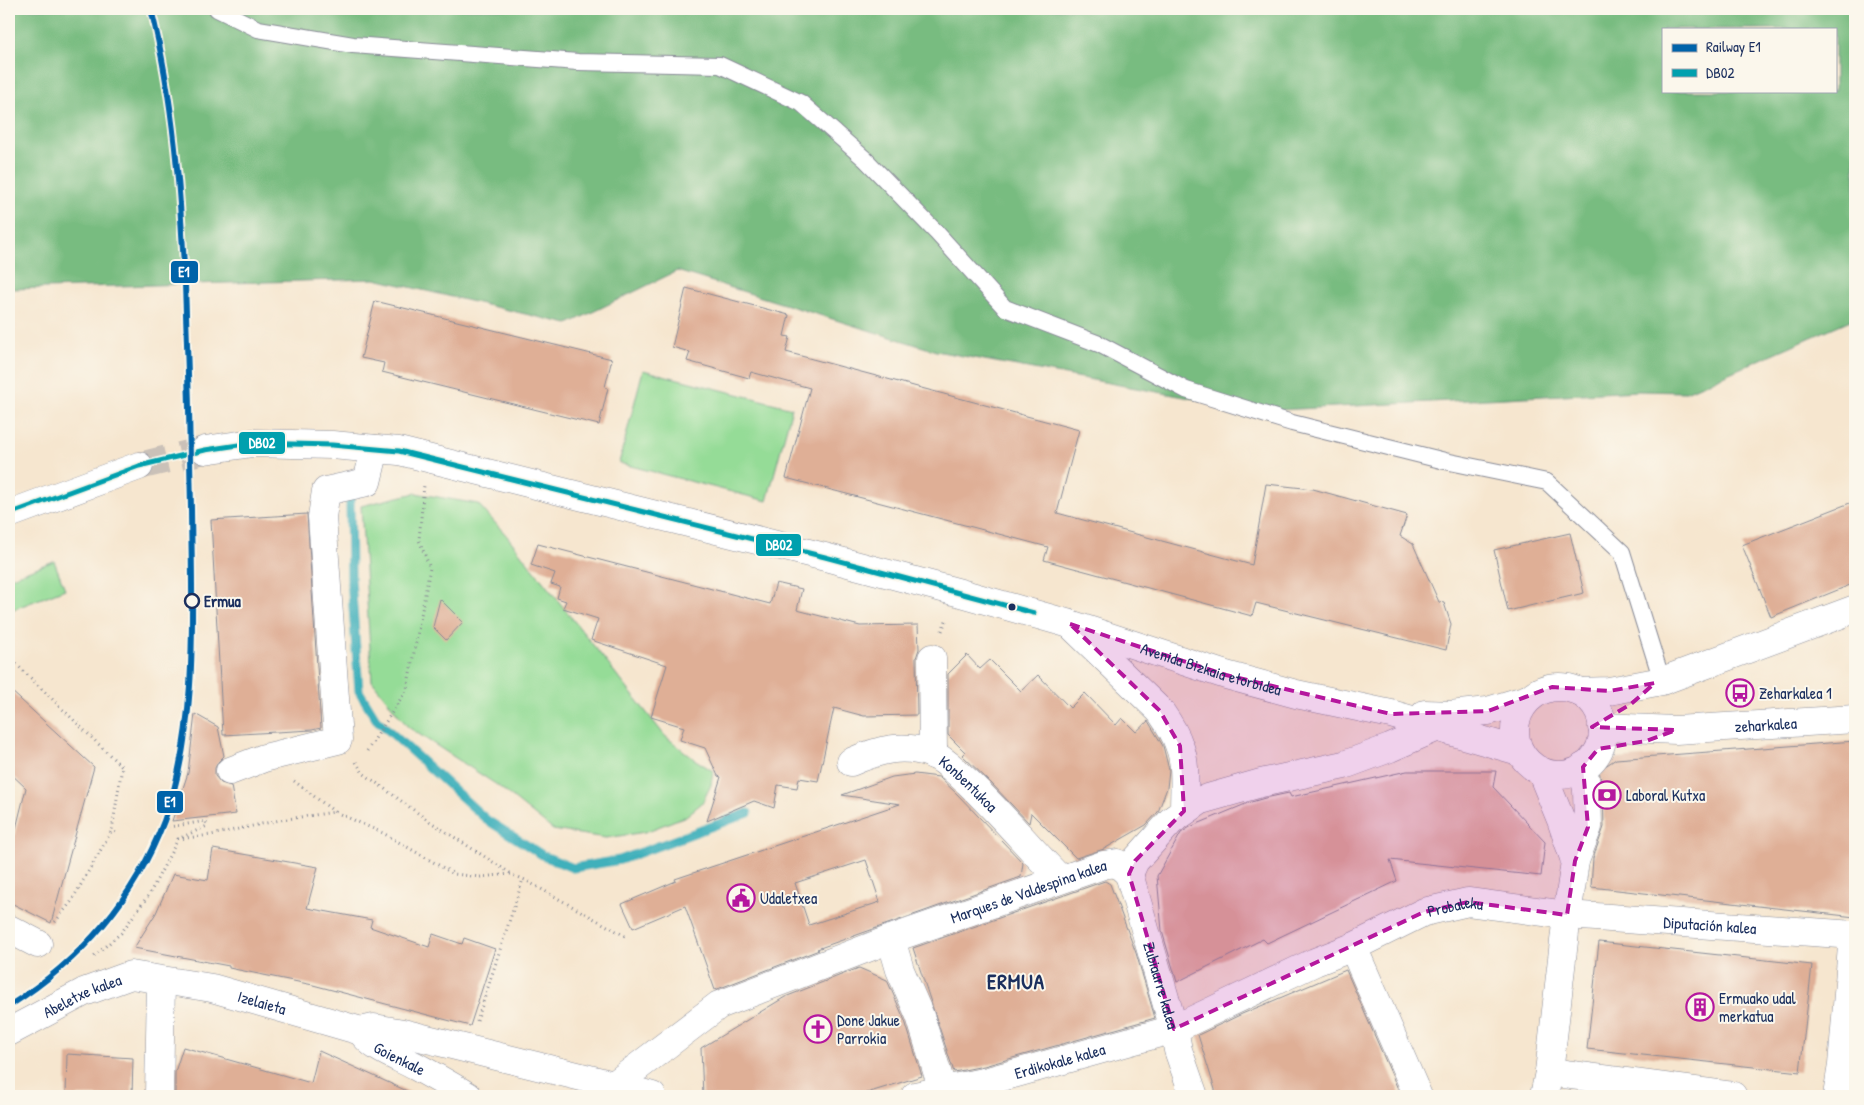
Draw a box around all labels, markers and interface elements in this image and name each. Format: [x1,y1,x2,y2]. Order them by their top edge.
legend [1662,28,1836,92]
text: Railway E1 [1706,36,1761,57]
text: DB02 [1706,62,1734,83]
line badge: E1 [170,260,199,284]
text: E1 [178,262,190,281]
line badge: DB02 [238,431,286,455]
text: DB02 [249,433,276,452]
line badge: DB02 [755,533,802,557]
text: DB02 [766,535,793,554]
place label: Ermua [204,590,242,612]
marker: Ermua [184,593,200,609]
unlabelled marker [1007,602,1017,612]
street label: Avenida Bizkaia etorbidea [1138,637,1284,701]
bus stop icon: Zeharkalea 1 [1725,678,1755,708]
place label: Zeharkalea 1 [1759,682,1832,704]
street label: zeharkalea [1734,712,1798,737]
street label: Konbentukoa [935,750,1003,817]
bank icon: Laboral Kutxa [1592,780,1622,810]
place label: Laboral Kutxa [1626,784,1705,806]
line badge: E1 [156,790,184,814]
text: E1 [164,792,176,811]
street label: Marques de Valdespina kalea [947,854,1108,928]
public building icon: Udaletxea [726,883,756,913]
place label: Udaletxea [760,887,817,909]
street label: Probaleku [1425,891,1485,922]
street label: Diputación kalea [1663,911,1757,939]
street label: Zubiaurre kalea [1138,939,1184,1032]
district label: ERMUA [987,967,1045,996]
street label: Abeletxe kalea [39,968,124,1023]
street label: Izelaieta [235,985,289,1020]
place label: Ermuako udal merkatua [1719,987,1796,1027]
building icon: Ermuako udal merkatua [1685,992,1715,1022]
place label: Done Jakue Parrokia [837,1009,901,1049]
church icon: Done Jakue Parrokia [803,1014,833,1044]
street label: Goienkale [370,1036,430,1081]
street label: Erdikokale kalea [1012,1038,1108,1084]

